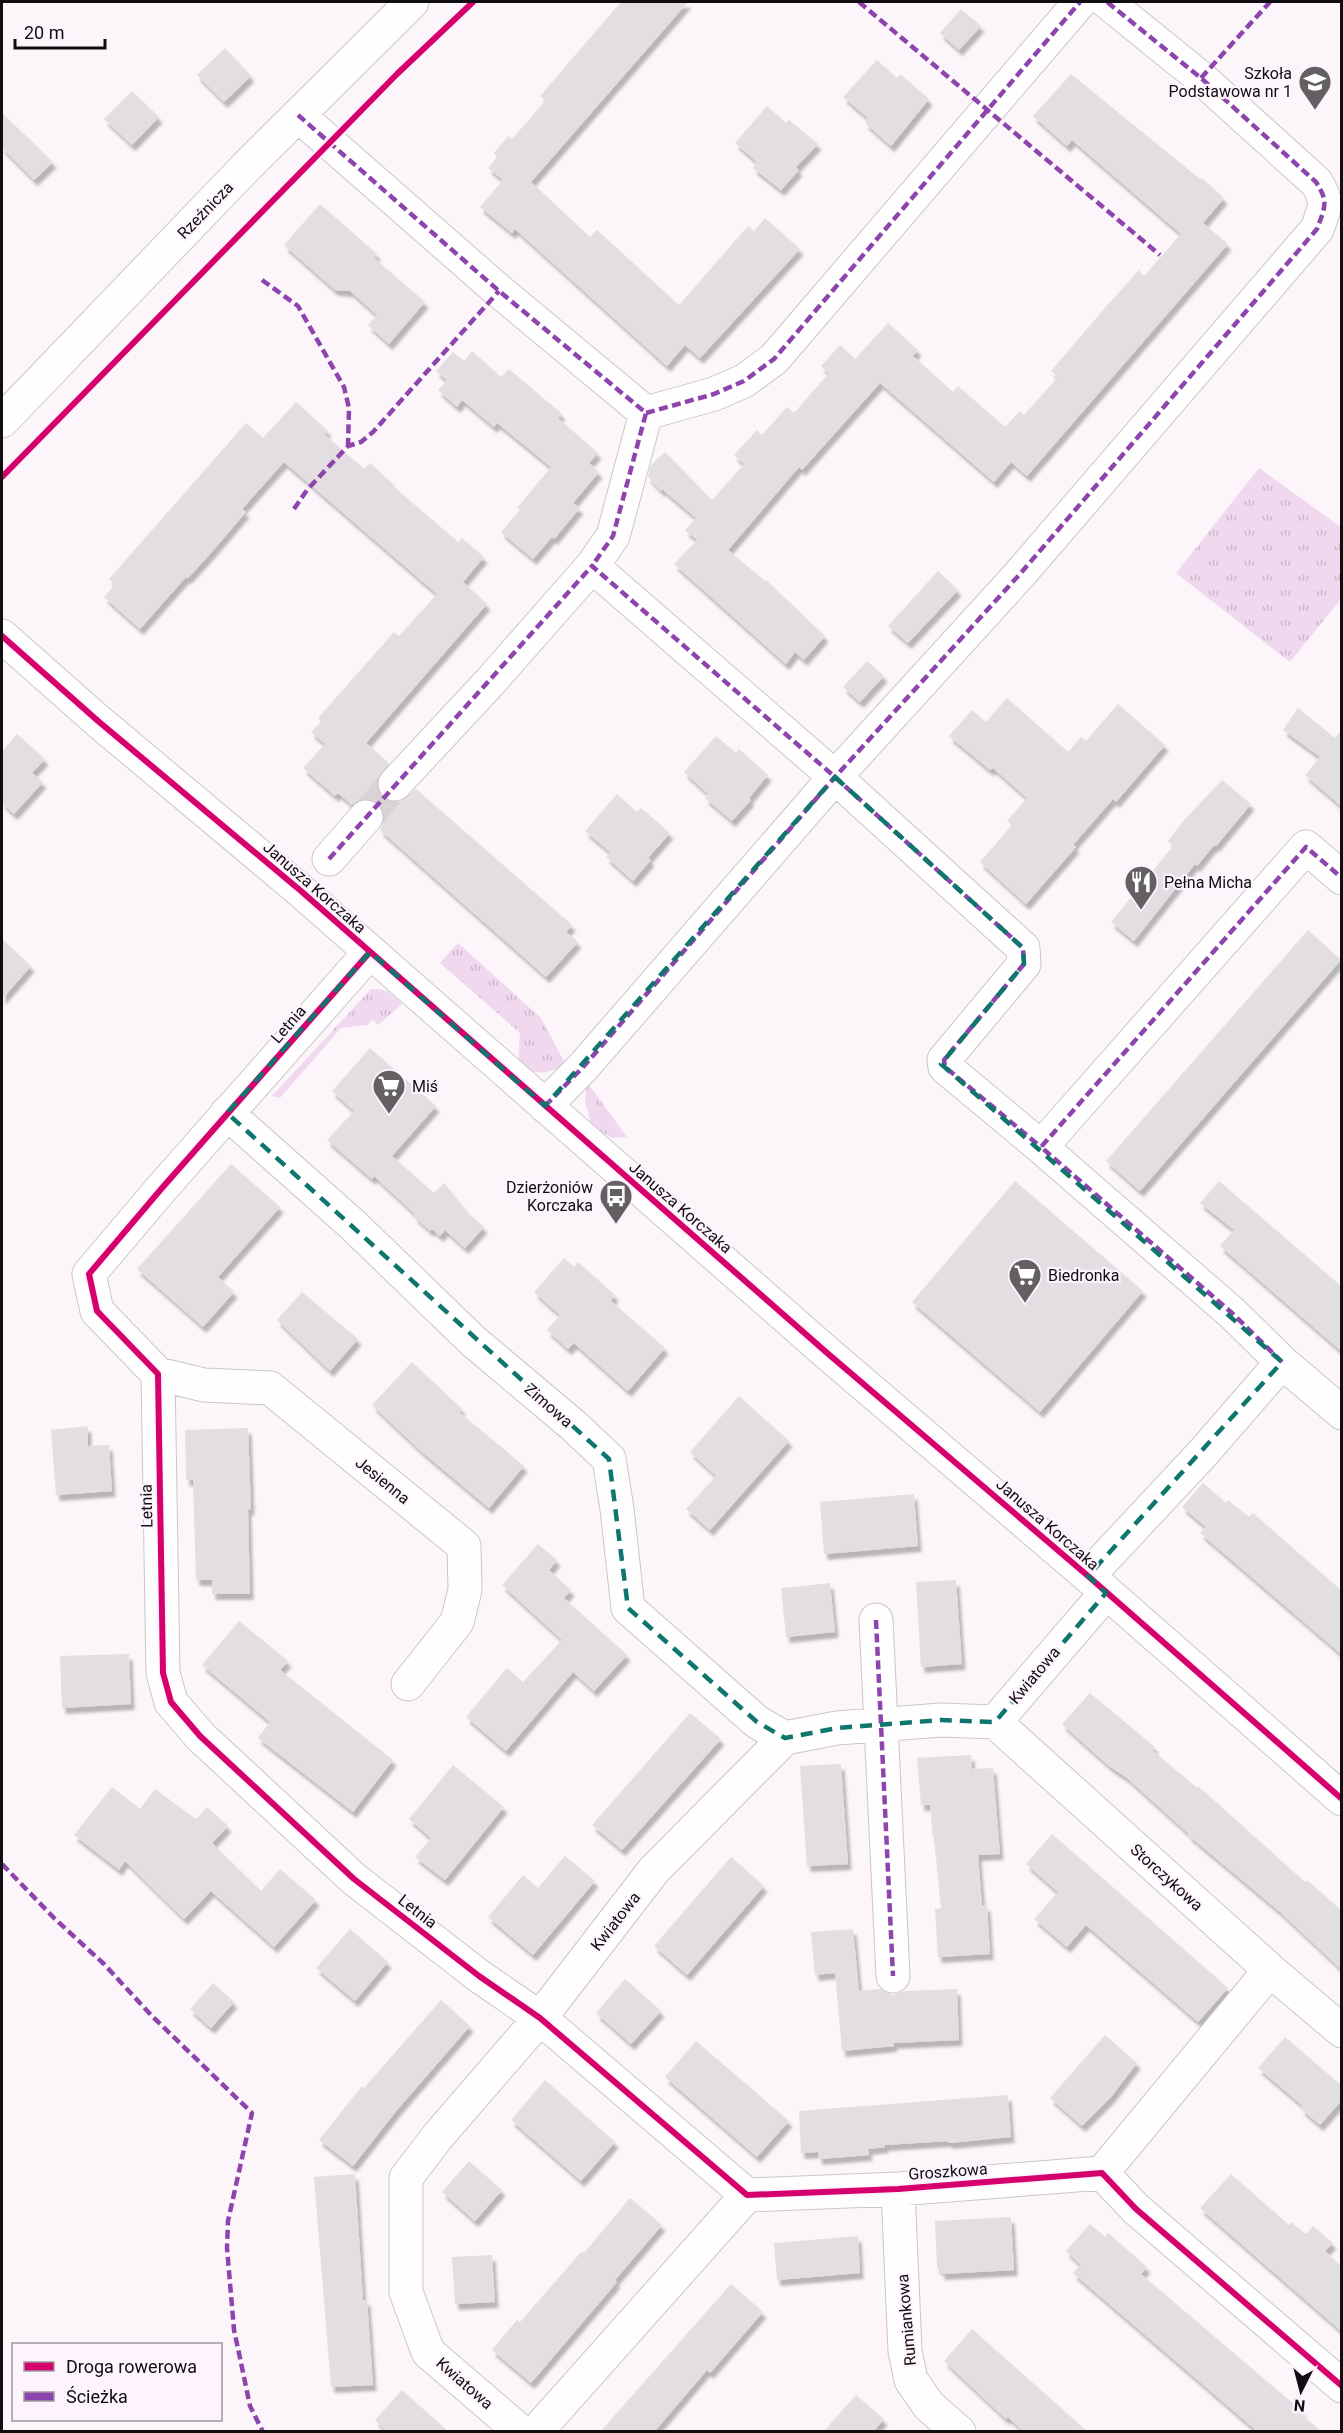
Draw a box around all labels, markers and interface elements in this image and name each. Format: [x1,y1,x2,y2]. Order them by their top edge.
scale bar [15,12,105,50]
text: 20 m [24,22,64,43]
place label: Szkoła Podstawowa nr 1 [1169,64,1292,101]
school or university icon: Szkoła Podstawowa nr 1 [1297,64,1333,111]
street label: Rzeźnicza [174,178,237,243]
street label: Janusza Korczaka [259,838,370,937]
restaurant icon: Pełna Micha [1123,864,1159,911]
place label: Pełna Micha [1164,873,1252,892]
street label: Letnia [267,1002,310,1047]
supermarket icon: Miś [371,1068,407,1115]
place label: Miś [412,1077,438,1096]
street label: Janusza Korczaka [625,1158,736,1257]
place label: Dzierżoniów Korczaka [506,1178,593,1215]
bus stop icon: Dzierżoniów Korczaka [598,1178,634,1225]
supermarket icon: Biedronka [1007,1257,1043,1304]
place label: Biedronka [1048,1266,1119,1285]
street label: Zimowa [521,1379,577,1431]
street label: Jesienna [352,1453,414,1508]
street label: Janusza Korczaka [992,1475,1103,1574]
street label: Letnia [137,1484,156,1528]
street label: Kwiatowa [1005,1643,1064,1708]
street label: Storczykowa [1127,1840,1207,1915]
street label: Kwiatowa [587,1888,644,1954]
street label: Letnia [395,1890,441,1932]
street label: Groszkowa [908,2159,988,2184]
street label: Rumiankowa [893,2273,920,2367]
legend [12,2343,222,2421]
street label: Kwiatowa [432,2354,497,2413]
text: Droga rowerowa [66,2356,197,2377]
north arrow [1271,2361,1331,2421]
text: Ścieżka [66,2386,128,2407]
text: N [1293,2395,1306,2415]

